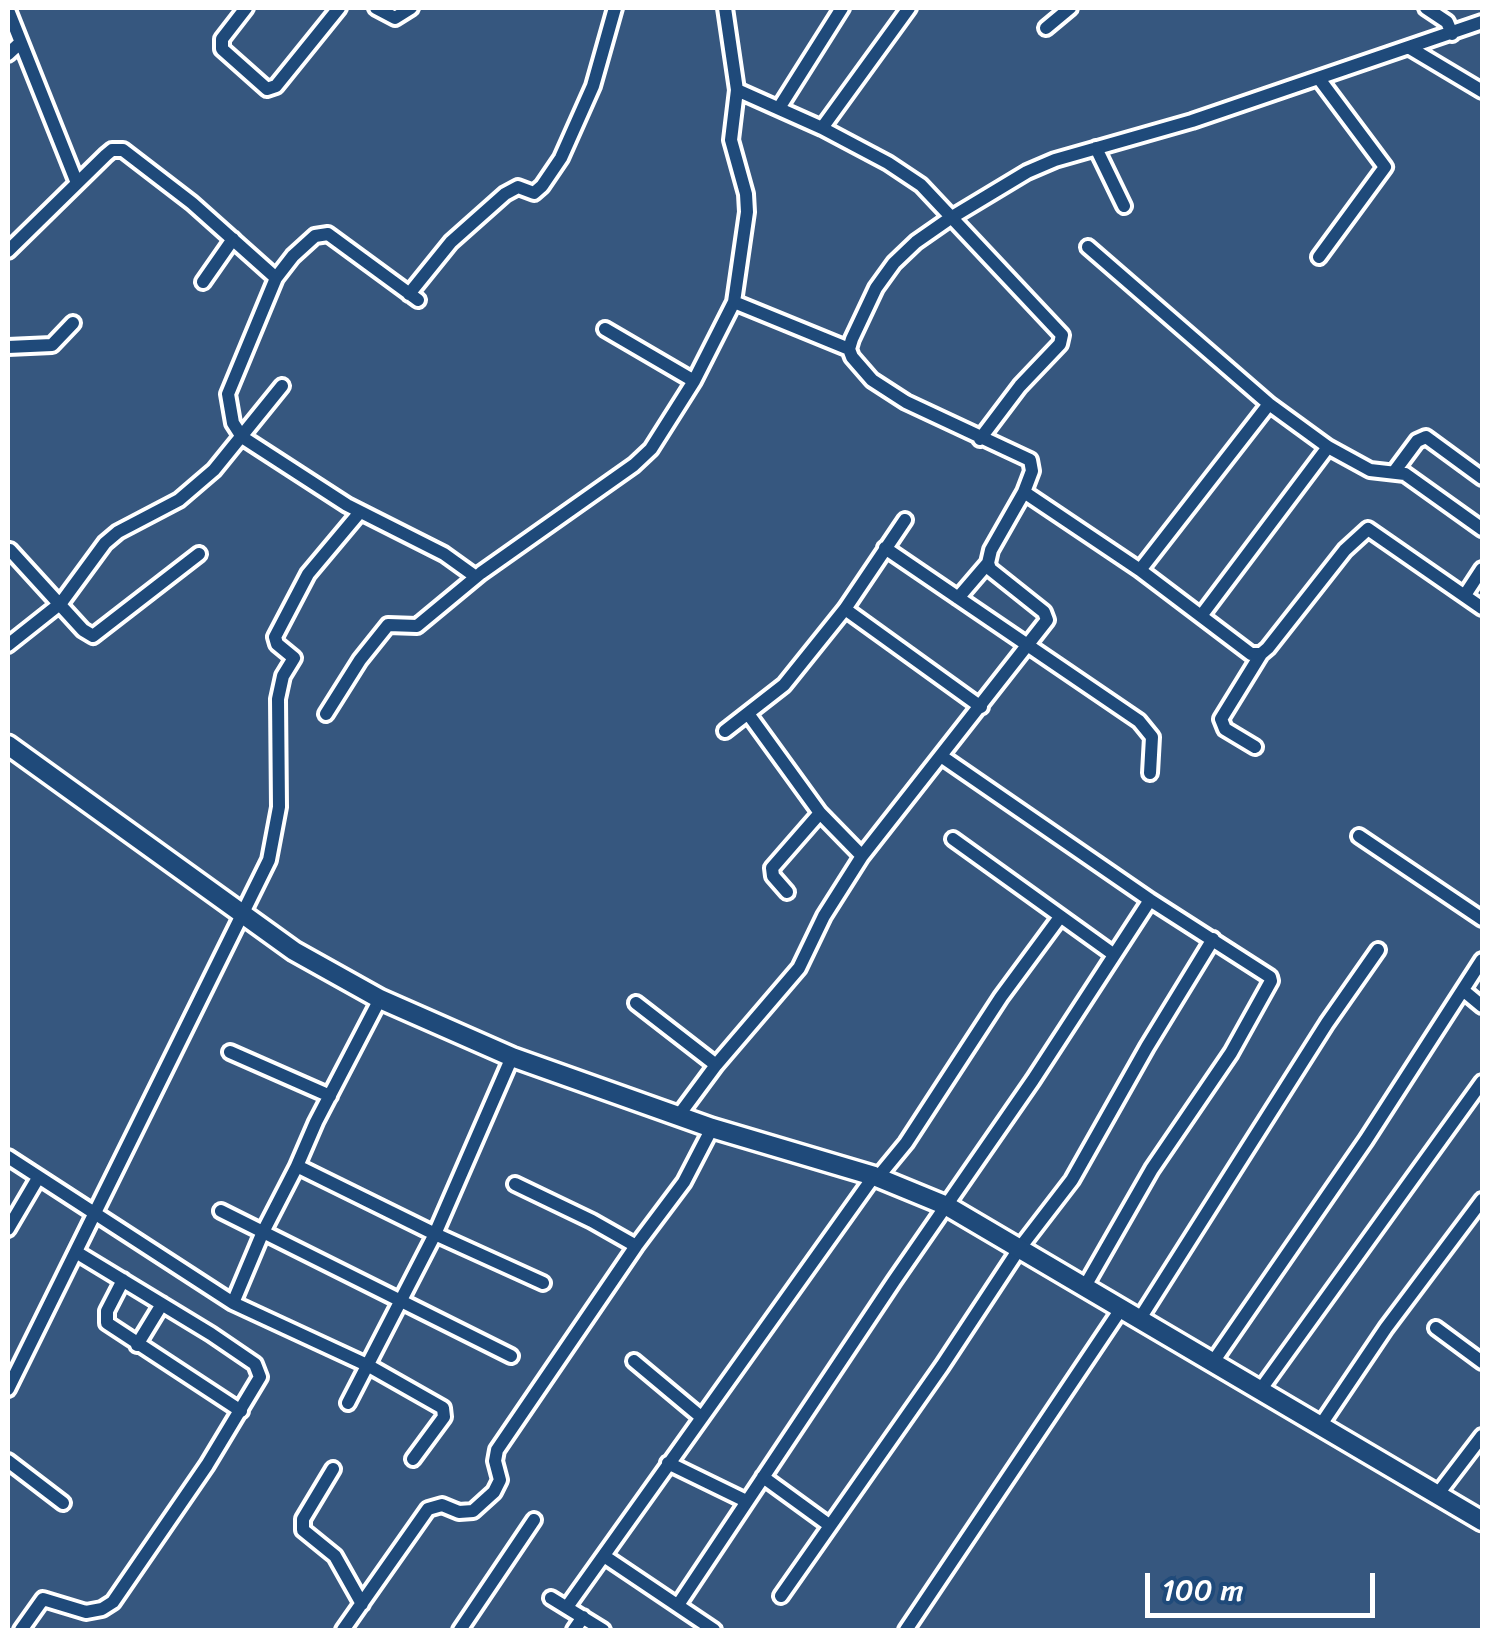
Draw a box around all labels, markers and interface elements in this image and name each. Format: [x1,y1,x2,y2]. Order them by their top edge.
scale bar [1150,1553,1380,1615]
text: 100 m [1162,1563,1244,1617]

